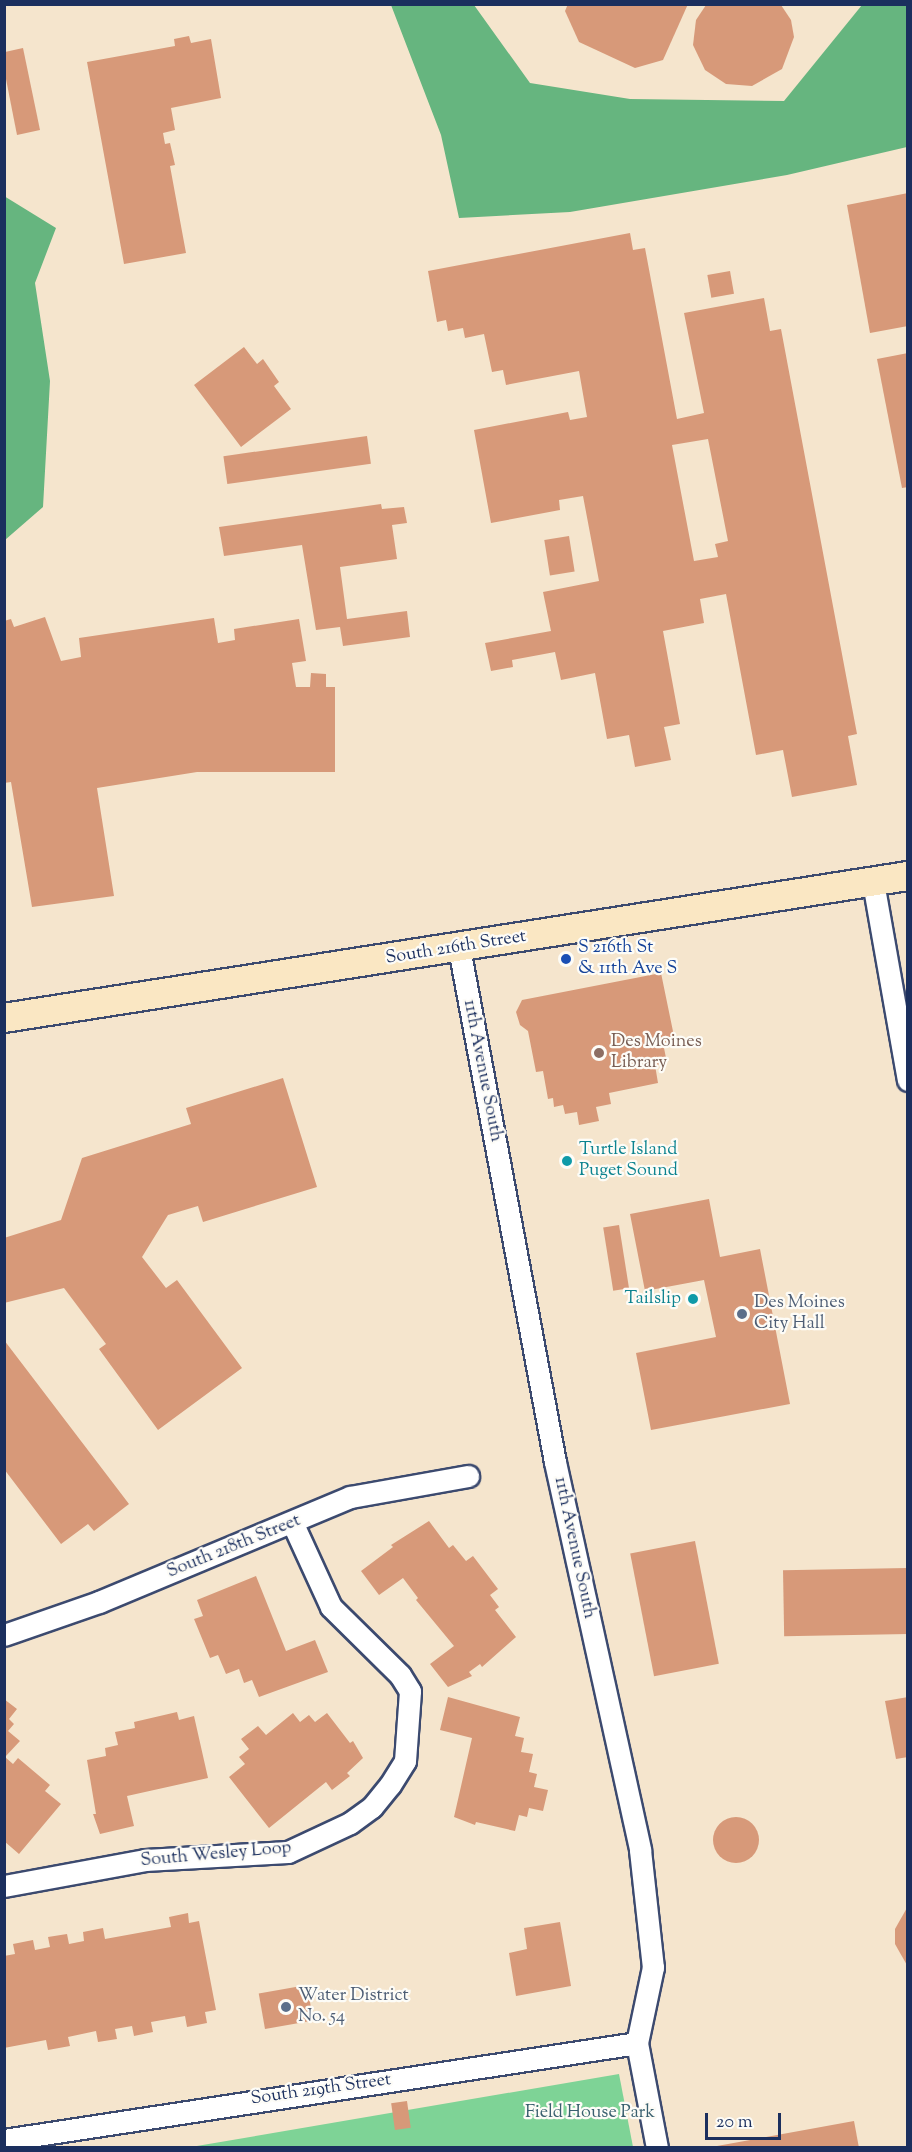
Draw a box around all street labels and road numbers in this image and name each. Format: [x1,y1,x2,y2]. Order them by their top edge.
street label: South 216th Street [384,926,528,970]
street label: 11th Avenue South [458,998,506,1144]
street label: 11th Avenue South [548,1475,600,1621]
street label: South 218th Street [164,1510,304,1584]
street label: South Wesley Loop [140,1838,292,1872]
street label: South 219th Street [249,2069,393,2111]

